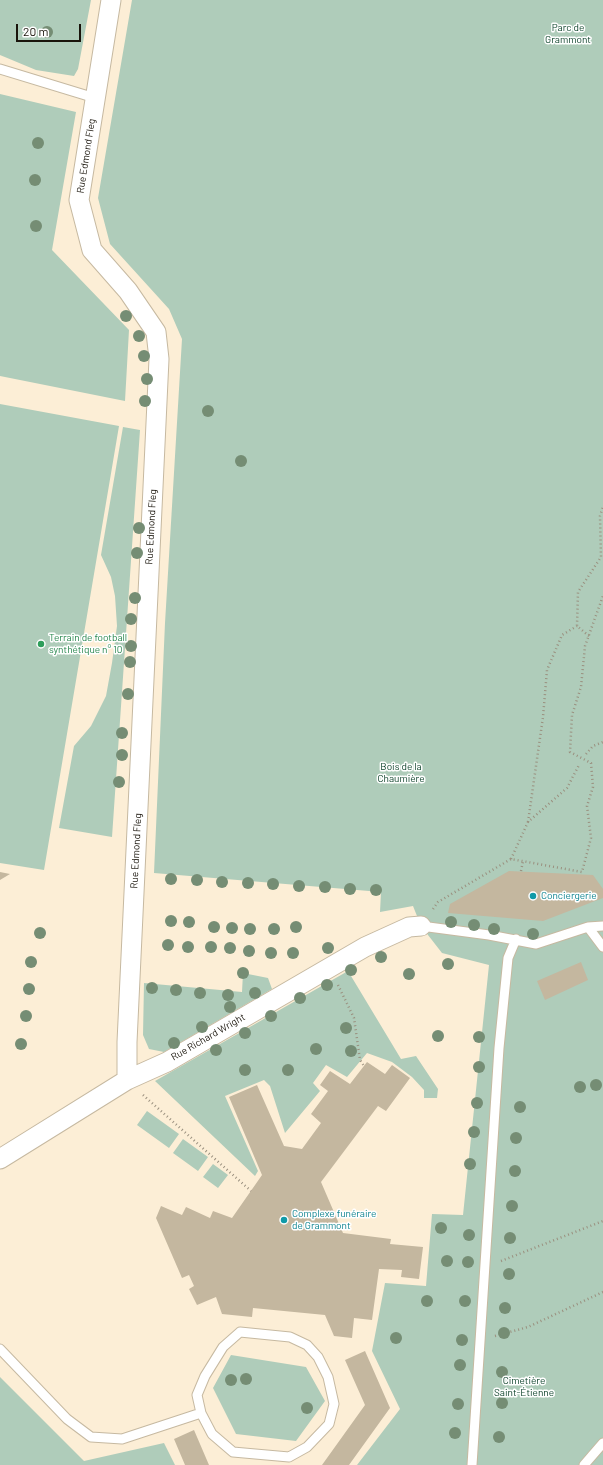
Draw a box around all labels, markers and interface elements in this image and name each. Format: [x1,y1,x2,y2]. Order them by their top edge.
scale bar [18,16,83,42]
park label: Parc de Grammont [545,22,591,46]
text: 20 m [23,24,49,38]
street label: Rue Edmond Fleg [74,118,98,194]
street label: Rue Edmond Fleg [143,489,159,565]
place label: Terrain de football synthétique n° 10 [49,632,127,656]
marker: Terrain de football synthétique n° 10 [36,639,46,649]
park label: Bois de la Chaumière [378,761,424,784]
street label: Rue Edmond Fleg [128,813,144,889]
place label: Conciergerie [541,890,597,902]
marker: Conciergerie [528,891,538,901]
street label: Rue Richard Wright [169,1011,247,1063]
place label: Complexe funéraire de Grammont [292,1208,376,1232]
marker: Complexe funéraire de Grammont [279,1215,289,1225]
park label: Cimetière Saint-Étienne [494,1375,554,1398]

